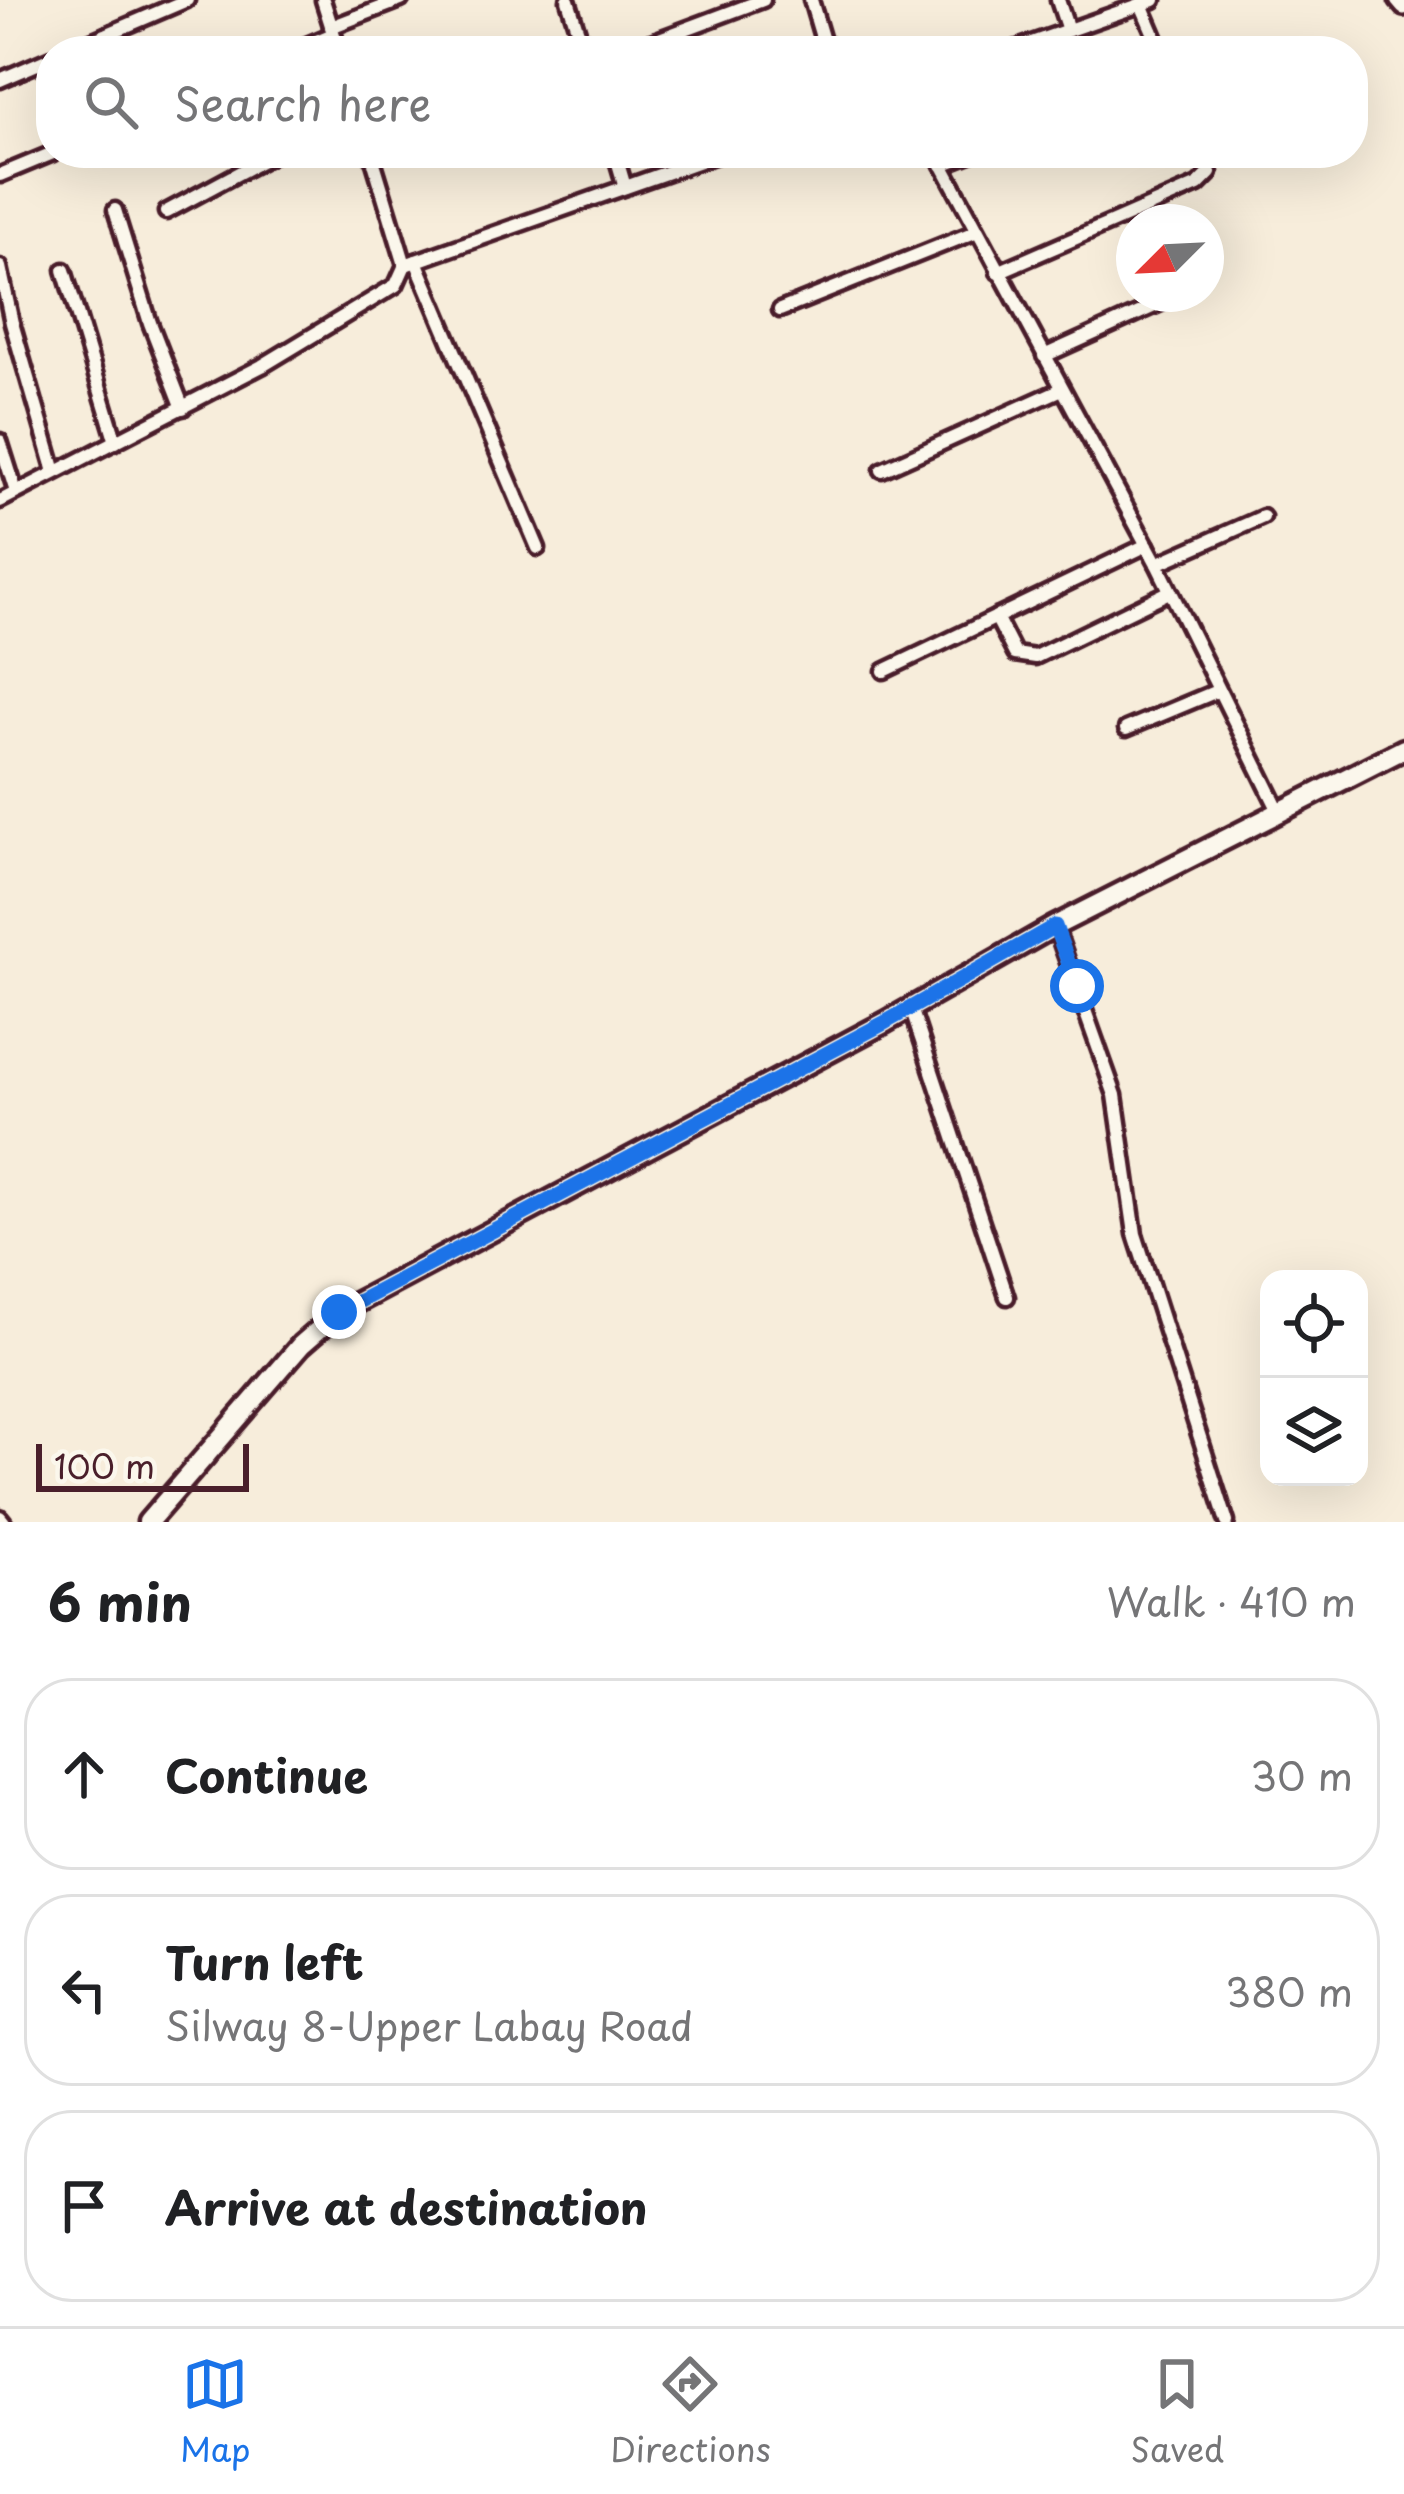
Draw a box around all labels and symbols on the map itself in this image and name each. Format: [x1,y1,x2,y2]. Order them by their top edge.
north arrow [1116,204,1224,312]
route start [1050,959,1104,1013]
route end [312,1285,366,1339]
scale bar [36,1438,249,1491]

